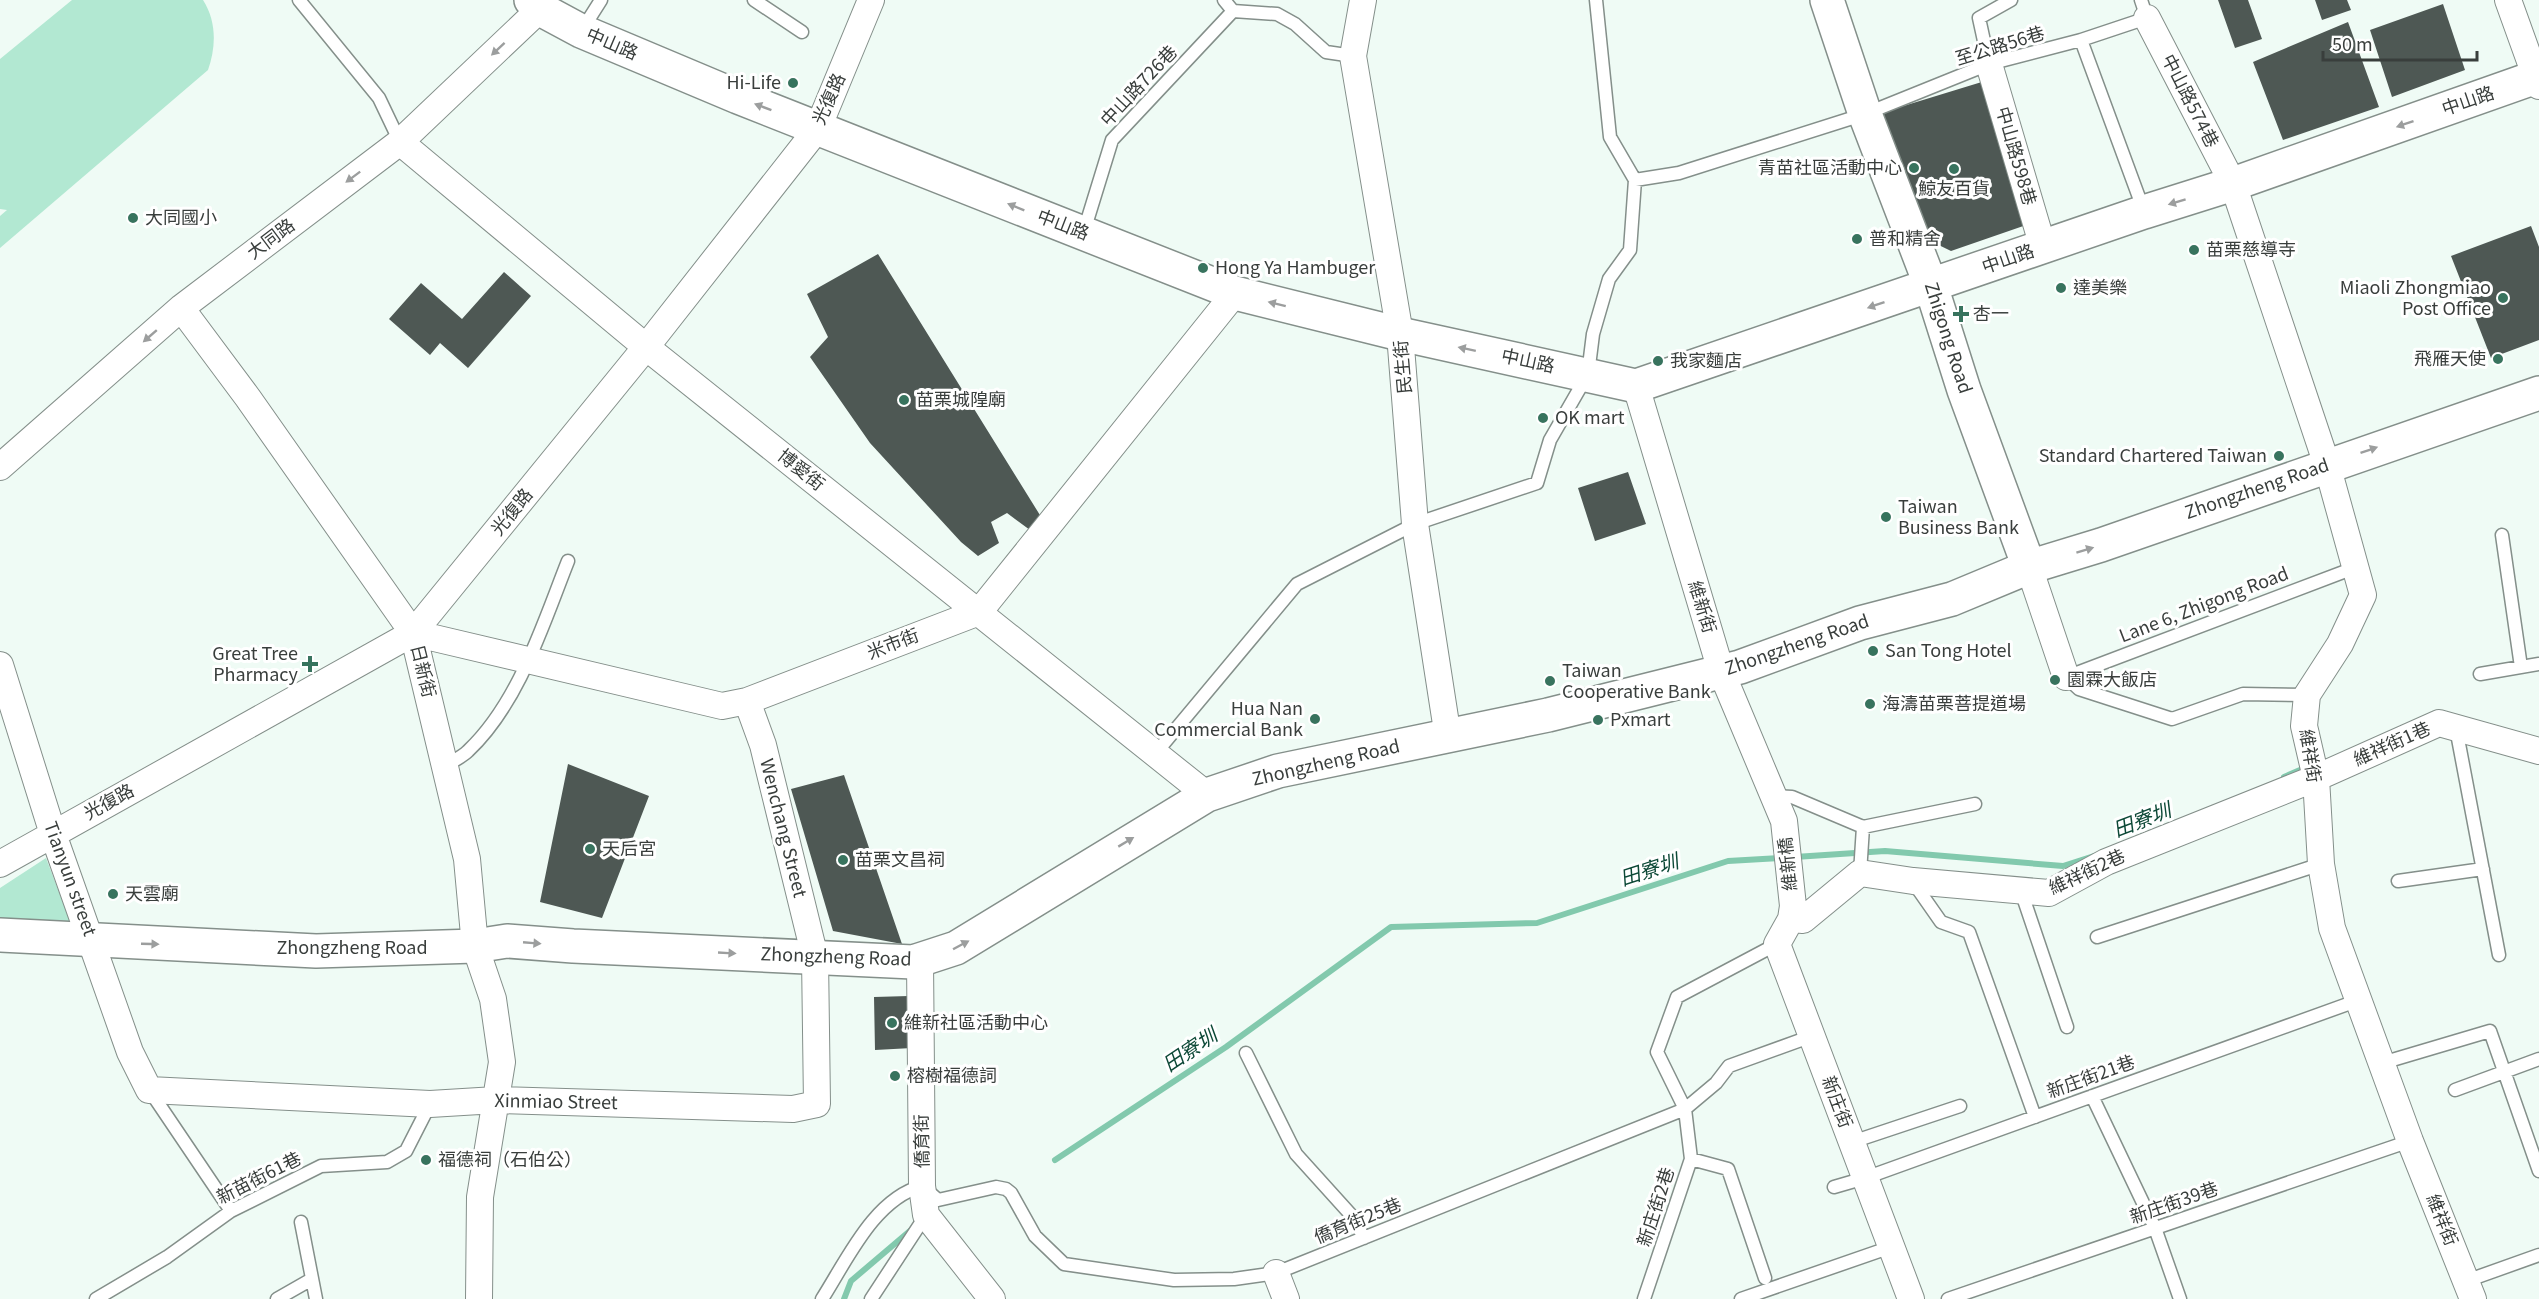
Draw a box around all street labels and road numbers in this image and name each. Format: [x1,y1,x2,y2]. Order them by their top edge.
street label: 至公路56巷 [1952,18,2047,70]
street label: 中山路 [583,20,643,65]
street label: 中山路726巷 [1093,38,1182,131]
street label: 中山路574巷 [2157,49,2227,151]
street label: 光復路 [804,68,850,128]
street label: 中山路 [2438,78,2497,120]
street label: 中山路598巷 [1991,103,2044,208]
street label: 中山路 [1034,201,1094,245]
street label: 大同路 [240,211,299,264]
street label: 中山路 [1978,236,2037,278]
street label: Zhigong Road [1920,278,1980,396]
street label: 民生街 [1386,339,1416,395]
street label: 中山路 [1499,341,1558,377]
street label: 博愛街 [773,441,831,496]
street label: Zhongzheng Road [2181,450,2332,524]
street label: 光復路 [483,482,538,540]
street label: Lane 6, Zhigong Road [2115,559,2292,647]
street label: 維新街 [1684,577,1724,636]
street label: Zhongzheng Road [1721,606,1872,680]
street label: 米市街 [862,620,922,664]
street label: 日新街 [406,641,444,700]
street label: 維祥街1巷 [2348,714,2434,771]
street label: 維祥街 [2295,727,2329,784]
street label: Zhongzheng Road [1249,731,1402,791]
street label: Wenchang Street [755,755,815,900]
street label: 光復路 [78,776,138,825]
street label: Tianyun street [39,817,105,939]
street label: 維新橋 [1770,836,1802,892]
street label: 維祥街2巷 [2044,841,2129,899]
street label: Zhongzheng Road [276,933,428,959]
street label: Zhongzheng Road [760,939,912,971]
street label: 新庄街21巷 [2043,1047,2138,1103]
street label: 新庄街 [1817,1071,1861,1131]
street label: Xinmiao Street [494,1086,618,1114]
street label: 僑育街 [907,1114,933,1168]
street label: 新苗街61巷 [211,1144,305,1209]
street label: 新庄街2巷 [1629,1163,1679,1249]
street label: 新庄街39巷 [2126,1174,2221,1228]
street label: 維祥街 [2422,1189,2466,1249]
street label: 僑育街25巷 [1310,1190,1405,1248]

